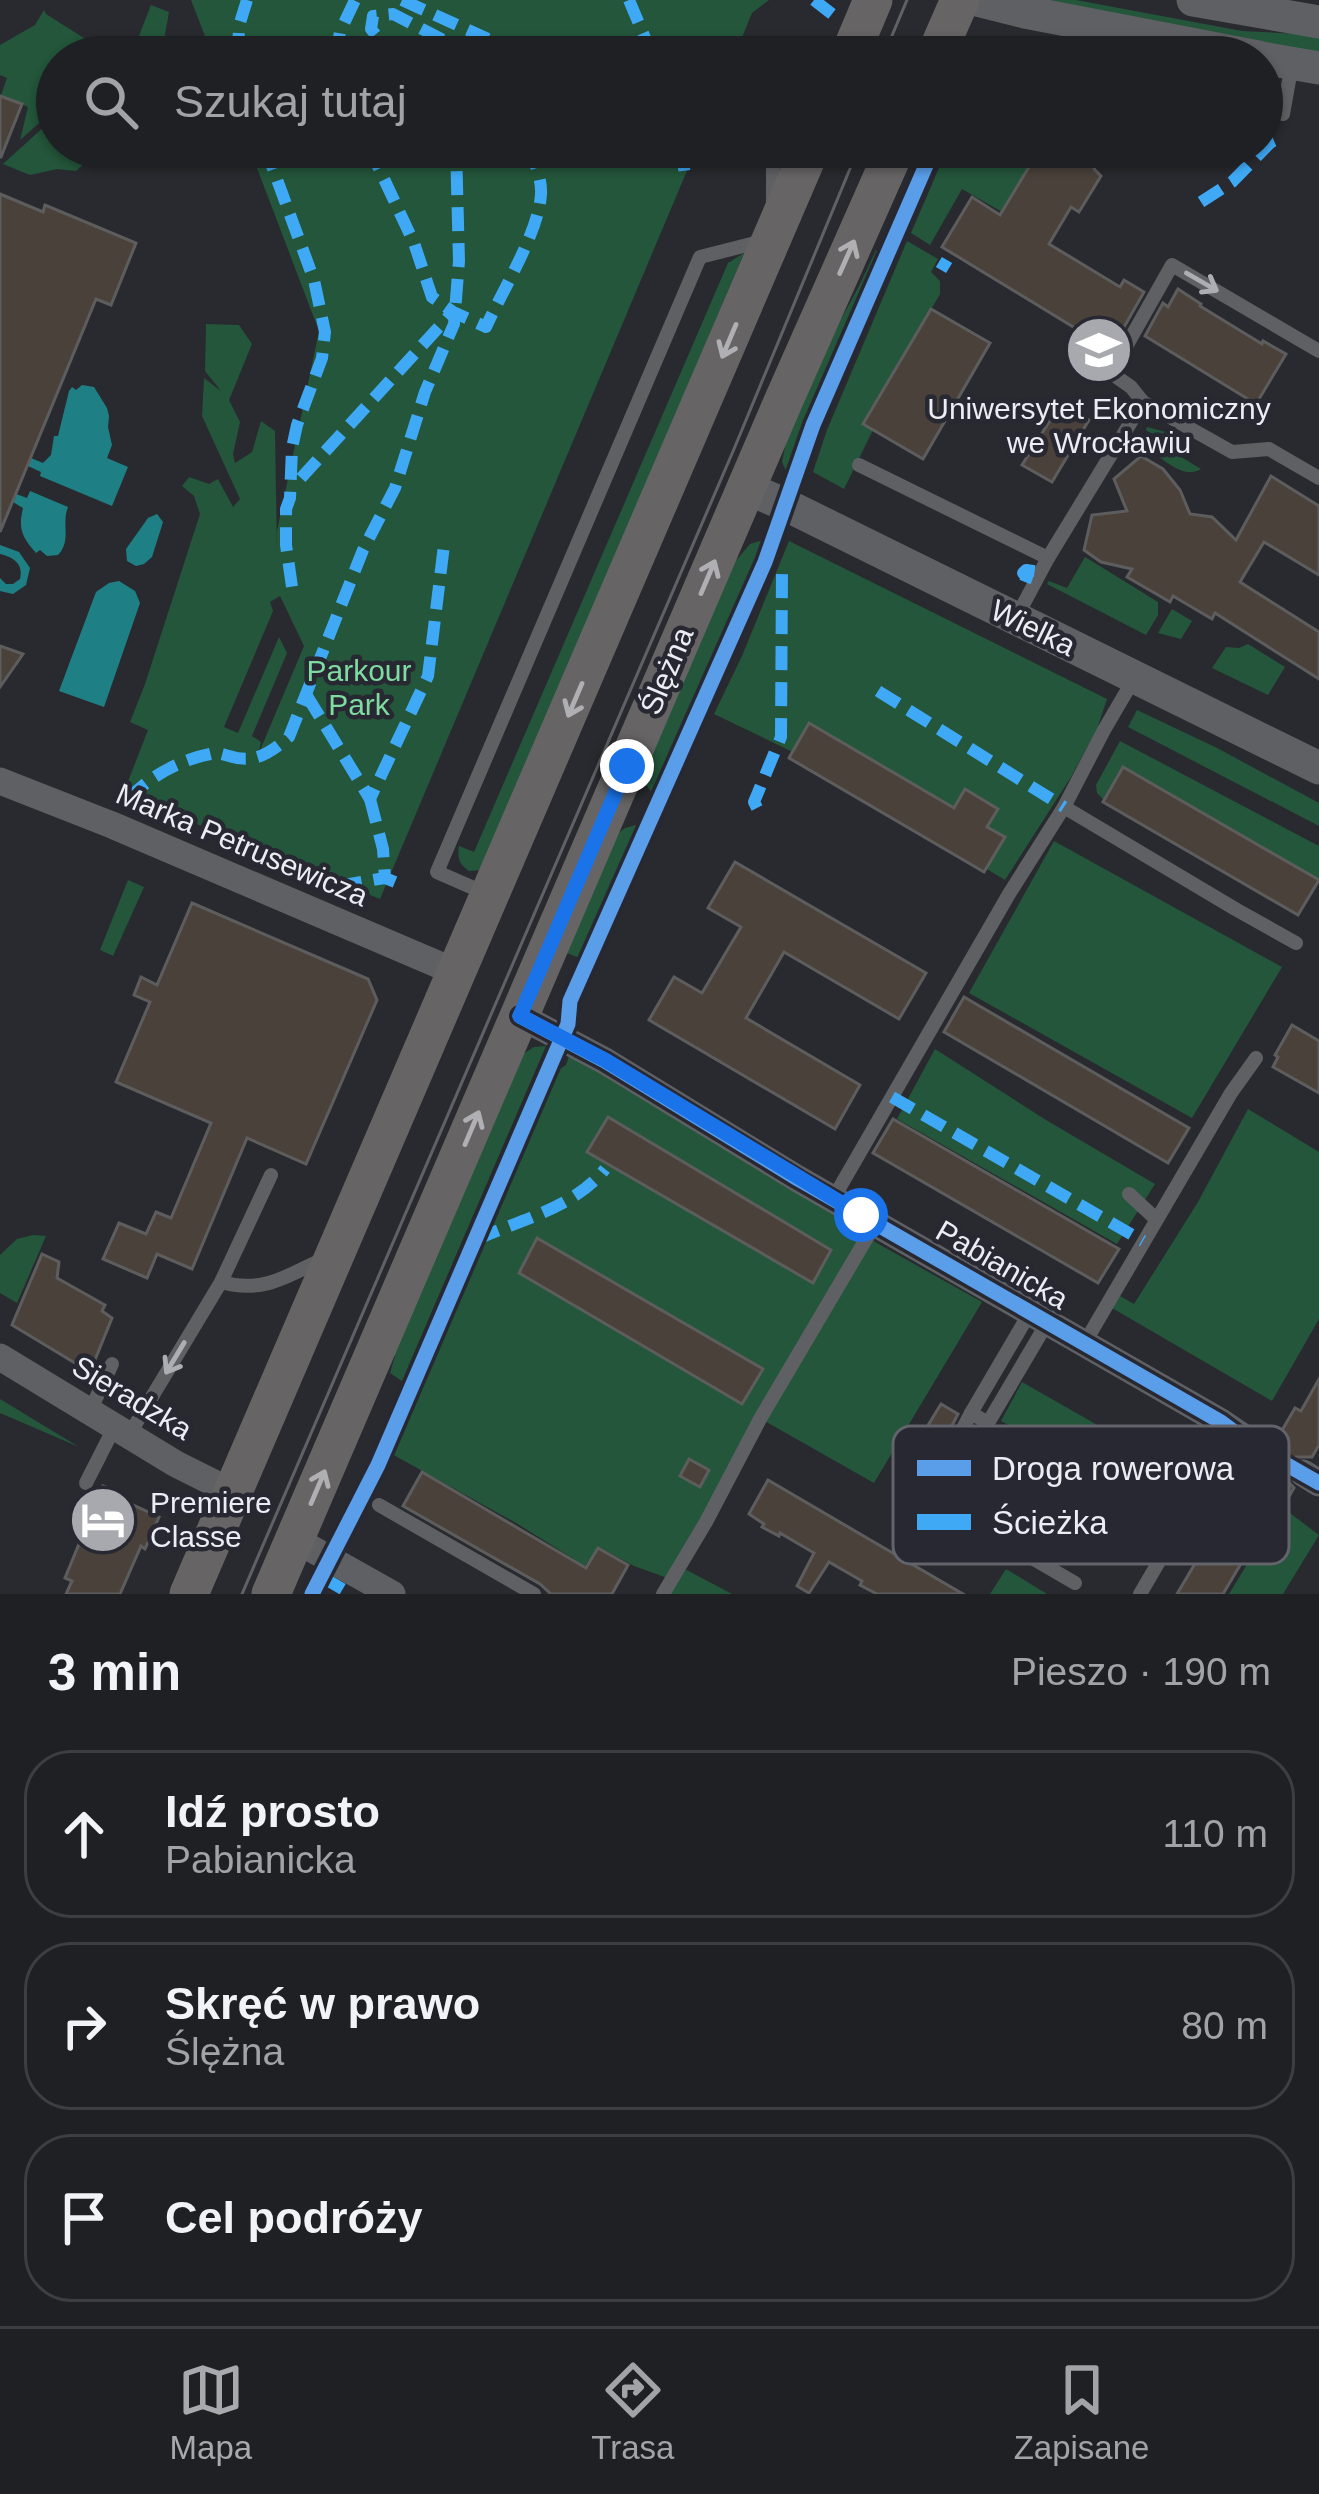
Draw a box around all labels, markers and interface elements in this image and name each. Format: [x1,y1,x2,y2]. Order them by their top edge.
search box [36,36,1283,168]
icon: search [78,69,144,135]
text: Szukaj tutaj [174,76,407,127]
one-way arrow [838,239,859,276]
one-way arrow [1184,271,1219,295]
school or university icon: Uniwersytet Ekonomiczny we Wrocławiu [1064,315,1134,385]
one-way arrow [717,322,738,359]
place label: Uniwersytet Ekonomiczny we Wrocławiu [927,392,1271,459]
one-way arrow [699,559,720,596]
street label: Wielka [986,593,1081,662]
street label: Ślężna [633,622,700,719]
park label: Parkour Park [306,654,412,721]
one-way arrow [563,680,584,717]
route end [600,739,654,793]
street label: Marka Petrusewicza [111,777,373,913]
one-way arrow [462,1111,484,1147]
route start [834,1188,888,1242]
street label: Pabianicka [930,1214,1074,1316]
one-way arrow [163,1340,187,1374]
street label: Sieradzka [67,1349,198,1446]
legend [893,1426,1289,1564]
text: Droga rowerowa [992,1450,1235,1487]
one-way arrow [309,1469,330,1506]
hotel icon: Premiere Classe [68,1485,138,1555]
place label: Premiere Classe [150,1486,272,1553]
text: Ścieżka [992,1503,1108,1541]
text: 3 min [48,1644,181,1701]
text: Pieszo · 190 m [1011,1650,1271,1693]
text: Idź prosto [165,1786,380,1837]
icon: ahead [51,1801,117,1867]
text: 110 m [1163,1812,1268,1855]
text: Pabianicka [165,1838,356,1881]
text: Skręć w prawo [165,1978,480,2029]
icon: right [51,1993,117,2059]
text: 80 m [1181,2004,1268,2047]
text: Ślężna [165,2030,284,2073]
icon: arrive [51,2185,117,2251]
text: Cel podróży [165,2192,423,2243]
tab: Mapa [170,2357,252,2467]
tab: Trasa [591,2357,674,2467]
tab: Zapisane [1014,2357,1149,2467]

